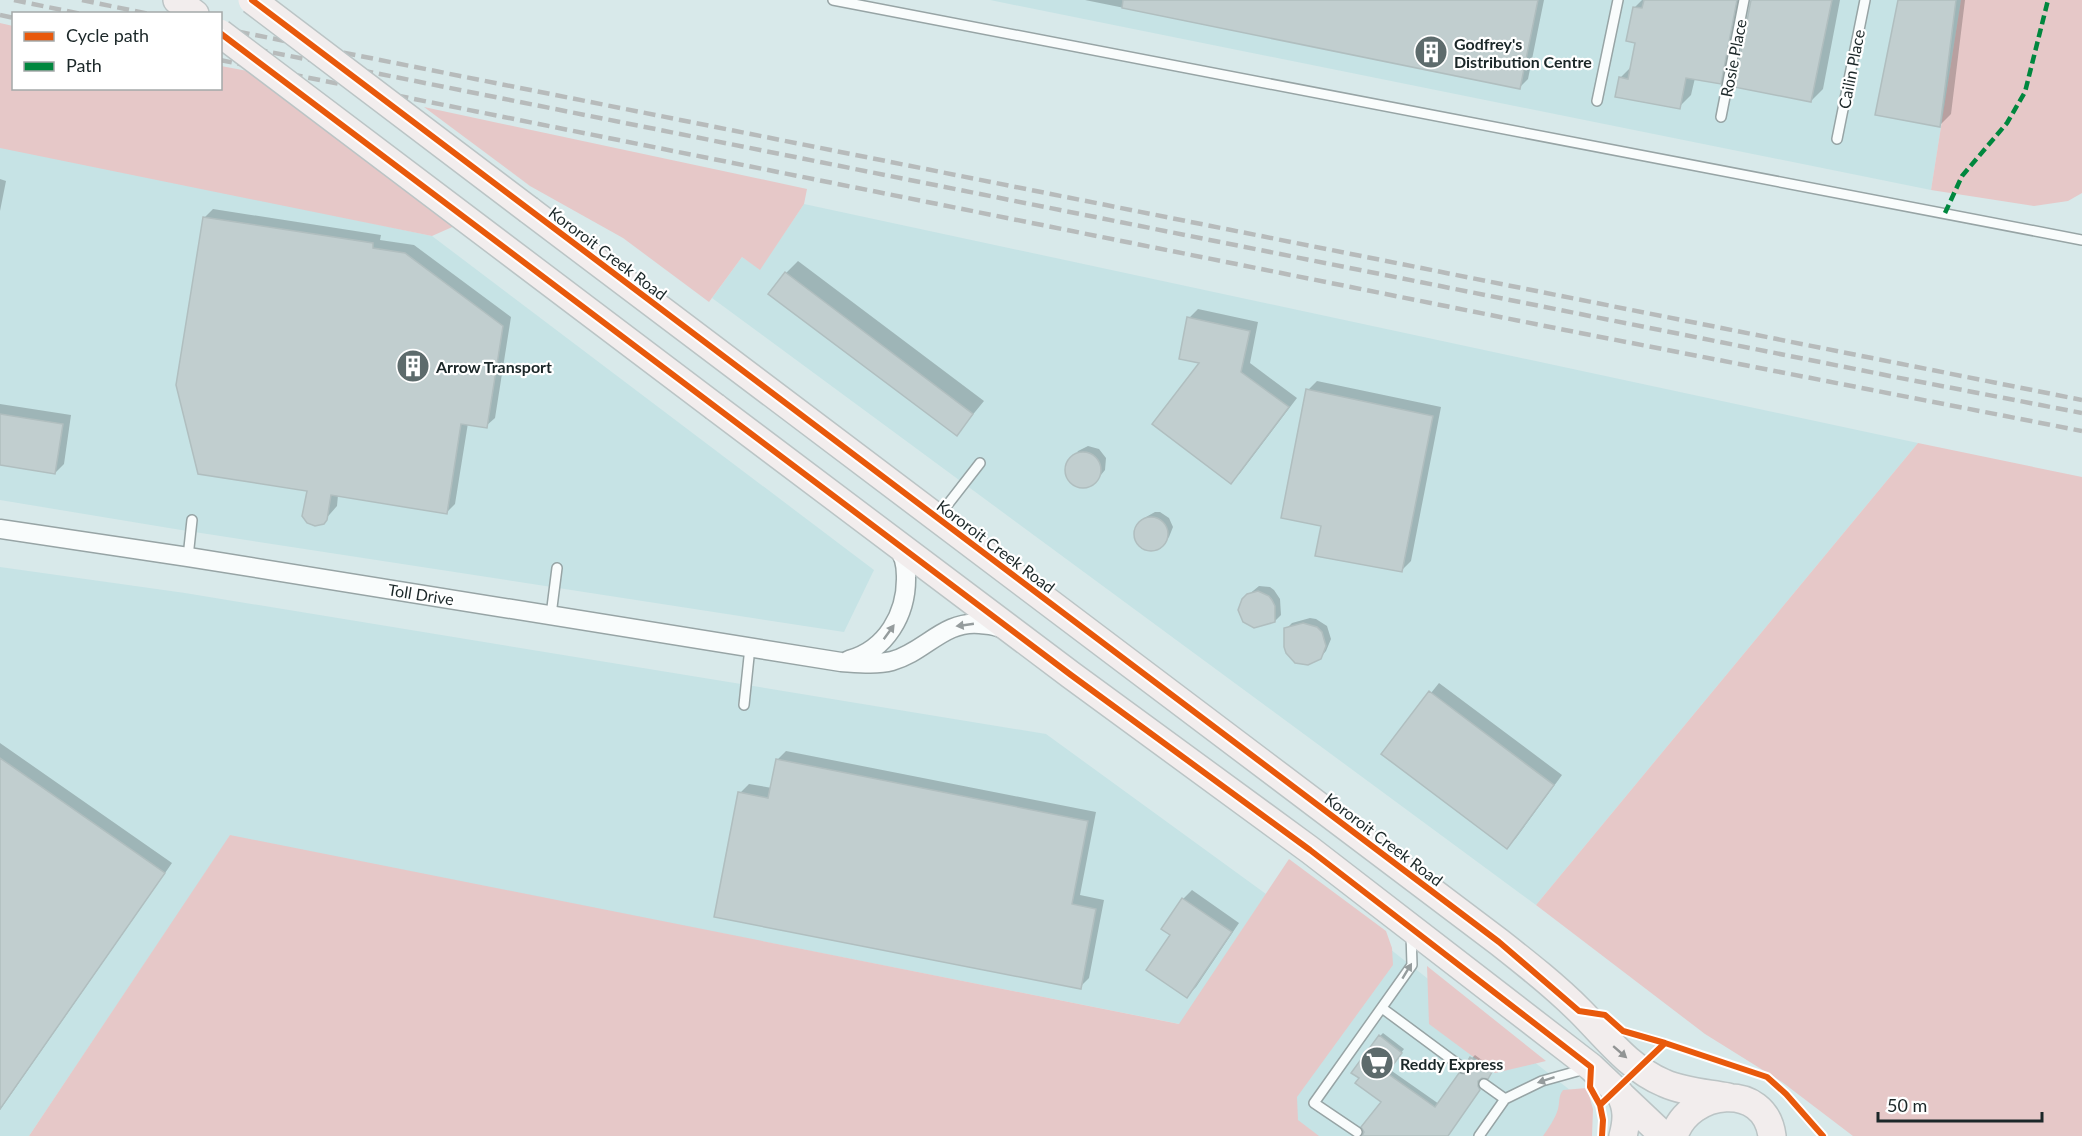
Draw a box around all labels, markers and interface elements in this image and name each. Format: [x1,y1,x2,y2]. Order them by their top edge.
legend [12,12,222,90]
street label: Rosie Place [1716,17,1750,99]
text: Cycle path [66,24,149,46]
street label: Cailin Place [1834,28,1868,110]
building icon: Godfrey's Distribution Centre [1413,34,1449,70]
place label: Godfrey's Distribution Centre [1454,34,1592,71]
text: Path [66,54,102,76]
street label: Kororoit Creek Road [545,202,671,304]
building icon: Arrow Transport [395,348,431,384]
place label: Arrow Transport [435,357,552,376]
street label: Kororoit Creek Road [933,495,1059,597]
street label: Toll Drive [387,579,455,609]
one-way arrow [955,621,974,630]
one-way arrow [883,624,895,640]
street label: Kororoit Creek Road [1321,788,1447,890]
one-way arrow [1402,962,1412,979]
supermarket icon: Reddy Express [1359,1045,1395,1081]
one-way arrow [1612,1045,1627,1058]
place label: Reddy Express [1400,1054,1503,1073]
one-way arrow [1537,1076,1555,1085]
scale bar [1878,1085,2042,1123]
text: 50 m [1887,1094,1927,1116]

